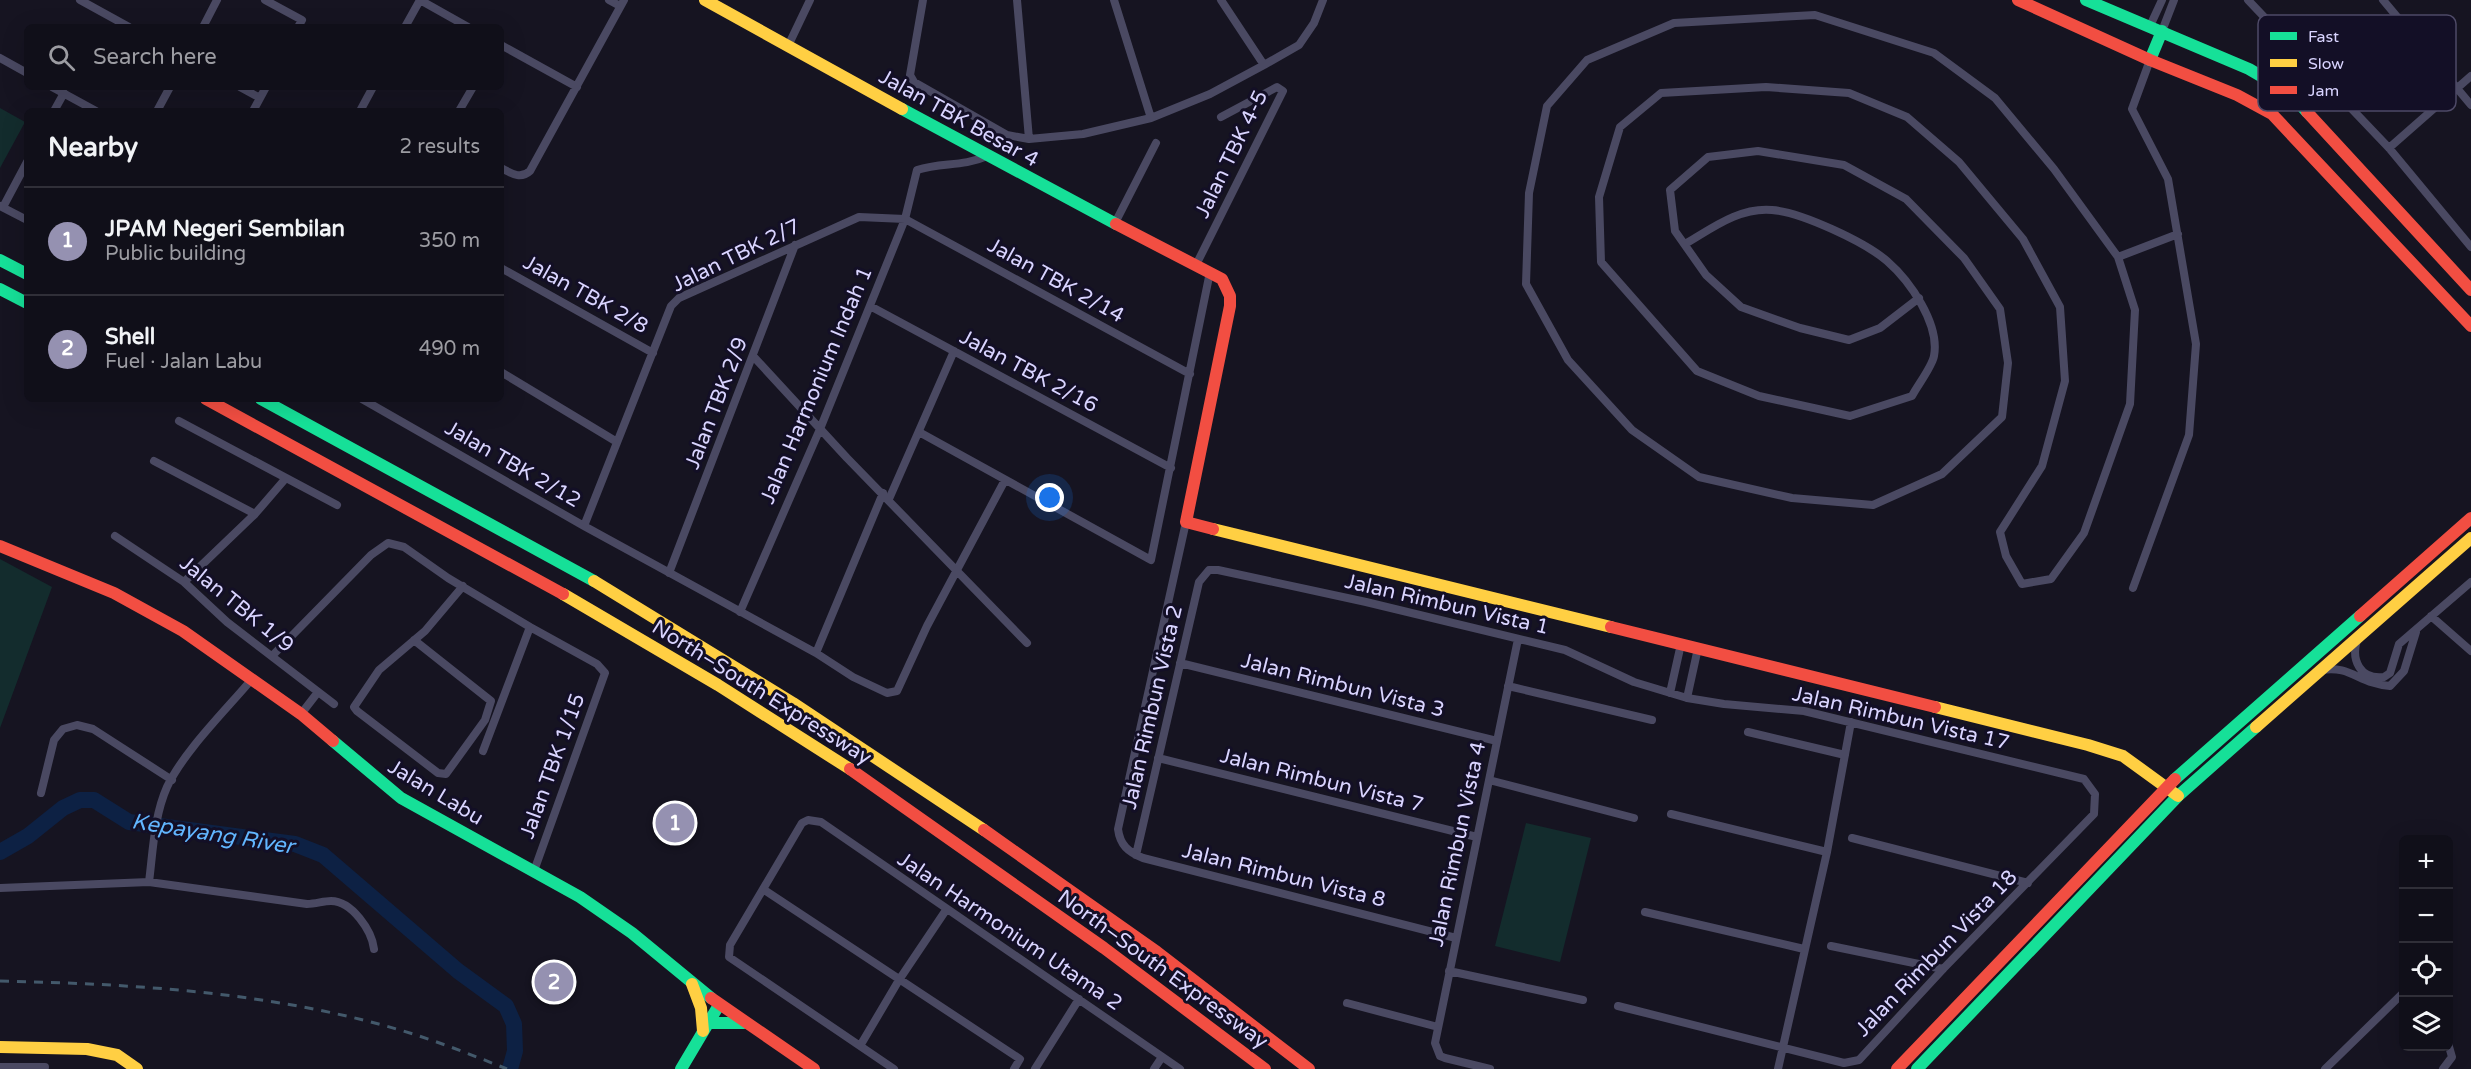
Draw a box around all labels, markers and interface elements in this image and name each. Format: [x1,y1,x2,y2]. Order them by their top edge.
legend [2258,15,2456,111]
search box [24,24,504,90]
text: Fast [2308,27,2339,47]
icon: search [45,41,78,74]
text: Search here [93,44,217,70]
text: Slow [2308,54,2344,74]
street label: Jalan TBK Besar 4 [875,64,1043,173]
text: Jam [2308,81,2339,101]
street label: Jalan TBK 4-5 [1190,86,1273,222]
text: Nearby [48,132,138,163]
text: 2 results [400,135,480,159]
street label: Jalan TBK 2/7 [668,214,804,297]
text: JPAM Negeri Sembilan [105,216,345,242]
text: 1 [61,229,74,253]
text: 350 m [419,229,480,253]
street label: Jalan TBK 2/14 [983,233,1129,328]
text: Public building [105,242,246,266]
street label: Jalan TBK 2/8 [519,250,653,339]
street label: Jalan Harmonium Indah 1 [755,263,878,508]
text: Shell [105,324,155,350]
street label: Jalan TBK 2/16 [956,325,1102,418]
street label: Jalan TBK 2/9 [680,334,753,473]
text: 2 [61,337,74,361]
text: 490 m [419,337,480,361]
text: Fuel · Jalan Labu [105,350,262,374]
street label: Jalan TBK 2/12 [440,415,585,513]
your location [1035,483,1064,512]
street label: Jalan TBK 1/9 [175,551,299,658]
street label: Jalan Rimbun Vista 1 [1342,569,1551,640]
street label: Jalan Rimbun Vista 2 [1117,603,1188,812]
street label: North–South Expressway [647,615,876,770]
street label: Jalan Rimbun Vista 3 [1239,648,1447,723]
street label: Jalan Rimbun Vista 17 [1790,681,2012,756]
street label: Jalan TBK 1/15 [515,690,590,842]
street label: Jalan Rimbun Vista 4 [1424,739,1491,949]
street label: Jalan Rimbun Vista 7 [1218,743,1426,818]
street label: Jalan Labu [384,754,488,831]
pin: 1 [656,800,694,846]
water label: Kepayang River [130,808,298,860]
map controls [2399,835,2453,1051]
button: + [2399,835,2453,889]
street label: Jalan Rimbun Vista 8 [1180,838,1388,913]
street label: Jalan Harmonium Utama 2 [893,847,1127,1016]
street label: Jalan Rimbun Vista 18 [1850,865,2022,1042]
street label: North–South Expressway [1053,885,1273,1054]
button: − [2399,889,2453,943]
button: locate [2399,943,2453,997]
pin: 2 [534,960,574,1004]
button: layers [2399,997,2453,1051]

